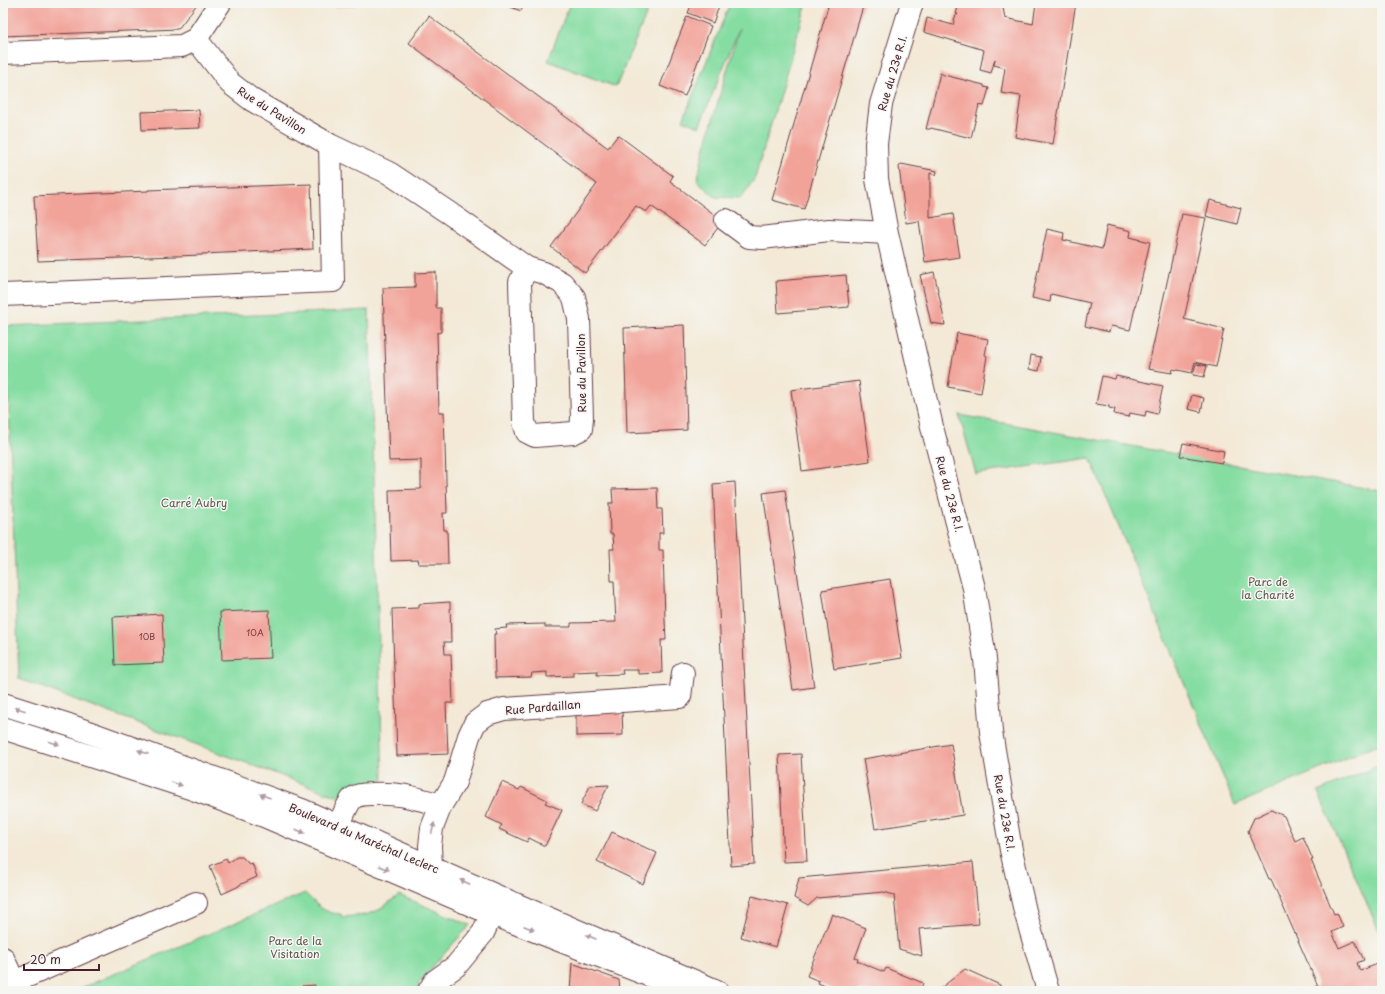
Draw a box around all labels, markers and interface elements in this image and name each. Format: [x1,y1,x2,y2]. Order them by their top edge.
street label: Rue du 23e R.I. [873,33,911,113]
street label: Rue du Pavillon [234,82,310,138]
street label: Rue du Pavillon [572,333,590,413]
street label: Rue du 23e R.I. [932,454,968,534]
park label: Carré Aubry [161,494,227,511]
park label: Parc de la Charité [1241,573,1295,603]
house number: 10A [246,625,264,639]
house number: 10B [139,629,155,643]
street label: Rue Pardaillan [504,695,582,719]
one-way arrow [14,706,26,712]
one-way arrow [48,741,60,747]
one-way arrow [137,748,149,754]
street label: Rue du 23e R.I. [990,773,1020,853]
one-way arrow [172,781,184,787]
one-way arrow [259,793,271,799]
street label: Boulevard du Maréchal Leclerc [286,799,442,878]
one-way arrow [430,822,436,834]
one-way arrow [295,828,306,834]
one-way arrow [378,865,390,871]
one-way arrow [460,879,471,885]
one-way arrow [523,925,534,931]
park label: Parc de la Visitation [268,932,322,962]
one-way arrow [586,934,597,940]
scale bar [24,946,99,972]
text: 20 m [30,950,61,968]

